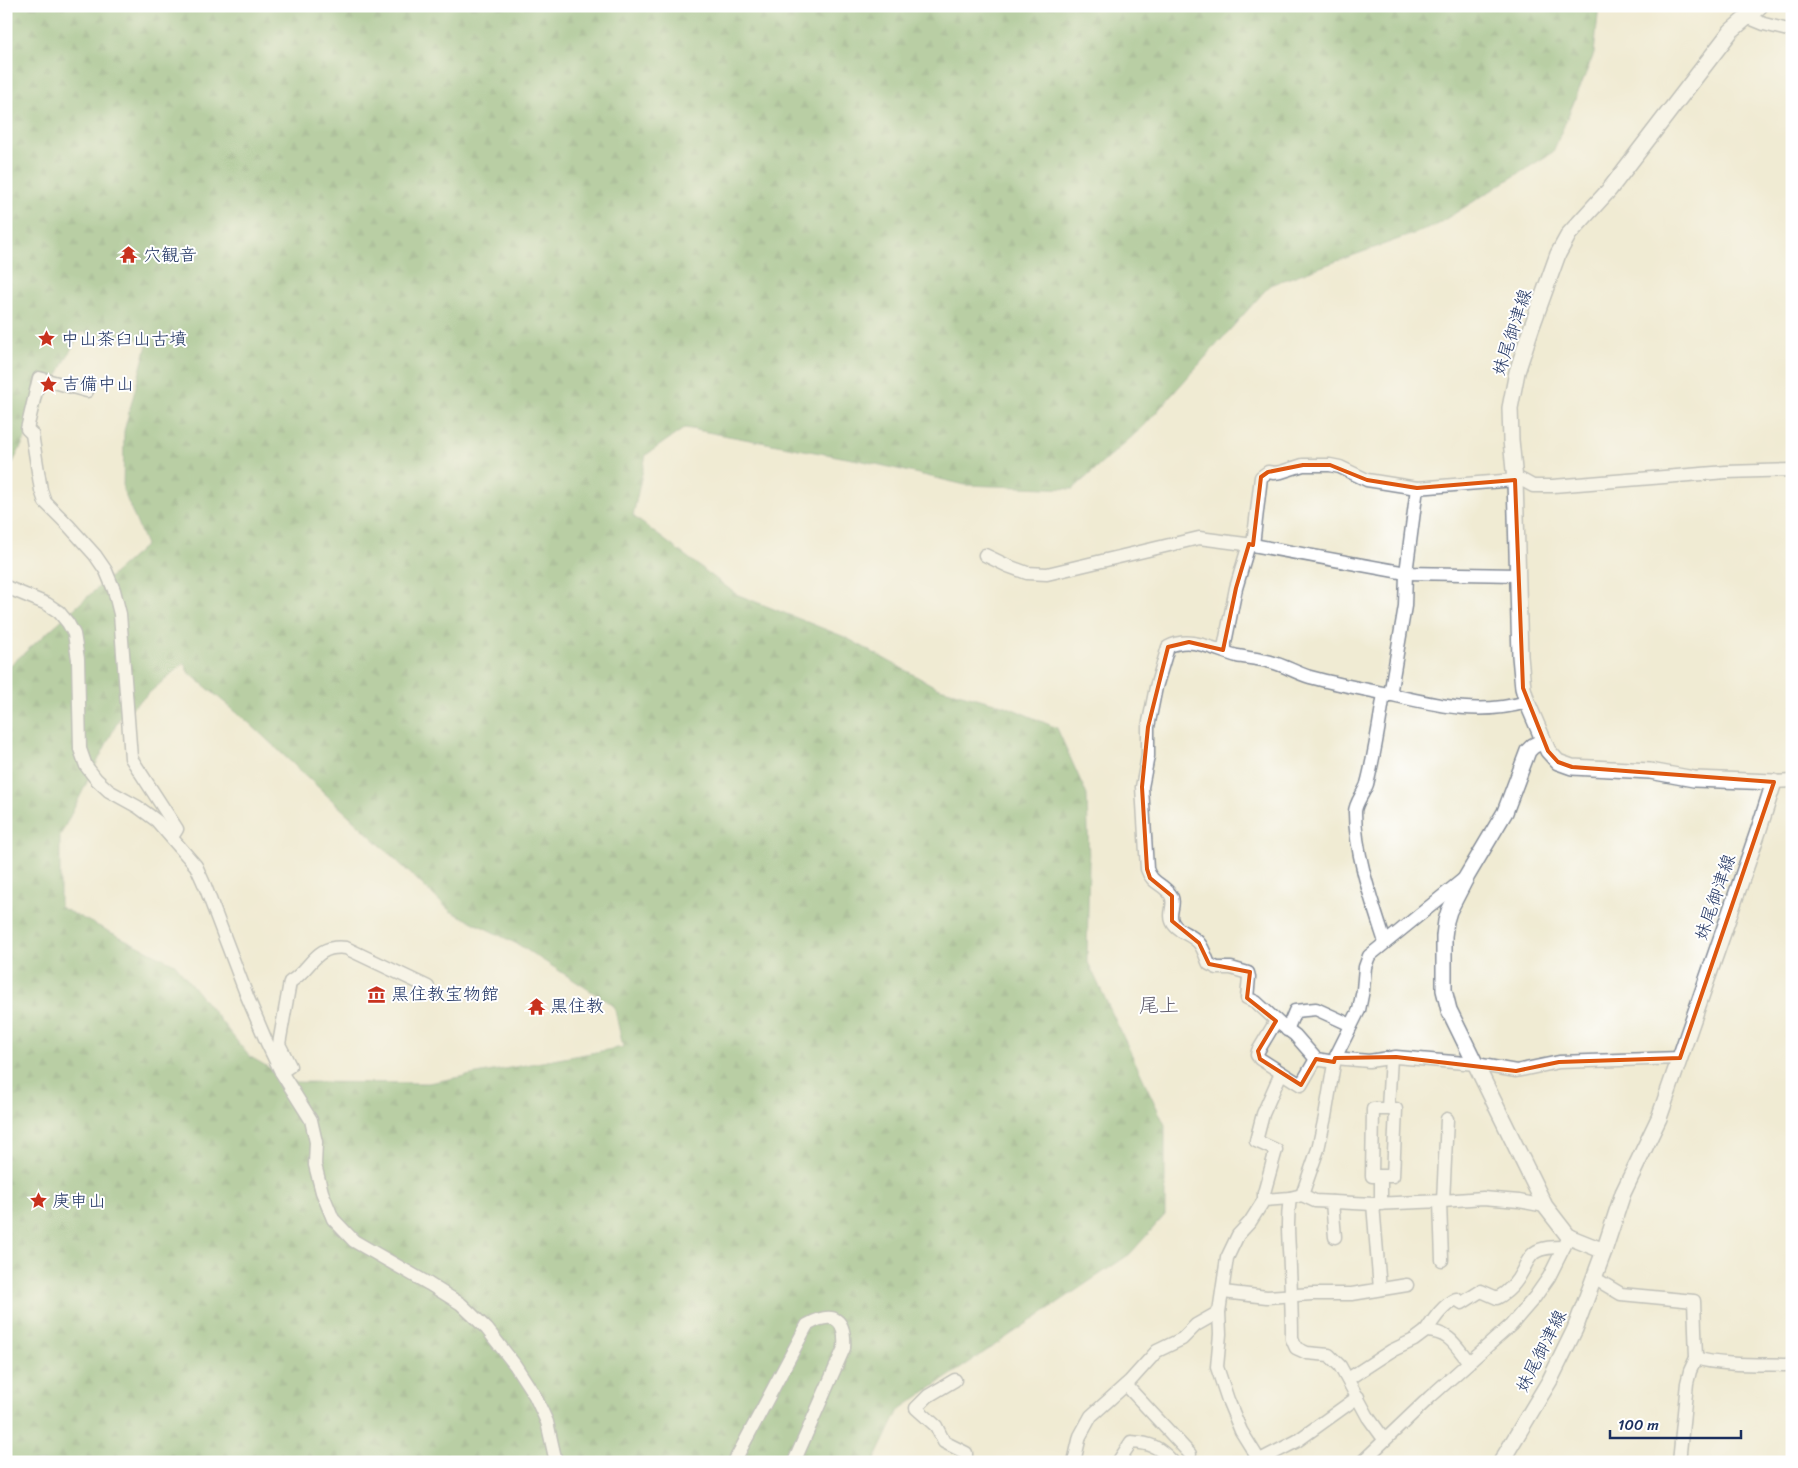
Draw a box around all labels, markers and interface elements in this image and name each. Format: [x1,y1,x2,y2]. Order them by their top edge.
place label: 穴観音 [143,239,197,271]
temple icon: 穴観音 [119,245,139,265]
street label: 妹尾御津線 [1483,284,1541,380]
place label: 中山茶臼山古墳 [61,323,187,355]
place icon: 中山茶臼山古墳 [37,329,57,349]
place label: 吉備中山 [62,368,134,400]
place icon: 吉備中山 [38,374,58,394]
street label: 妹尾御津線 [1685,849,1745,945]
place label: 黒住教宝物館 [391,978,499,1010]
museum icon: 黒住教宝物館 [367,984,387,1004]
district label: 尾上 [1139,988,1179,1023]
place label: 黒住教 [550,990,604,1022]
temple icon: 黒住教 [526,996,546,1016]
place label: 庚申山 [52,1185,106,1217]
place icon: 庚申山 [28,1191,48,1211]
street label: 妹尾御津線 [1506,1304,1576,1398]
scale bar [1610,1408,1742,1440]
text: 100 m [1618,1412,1659,1438]

